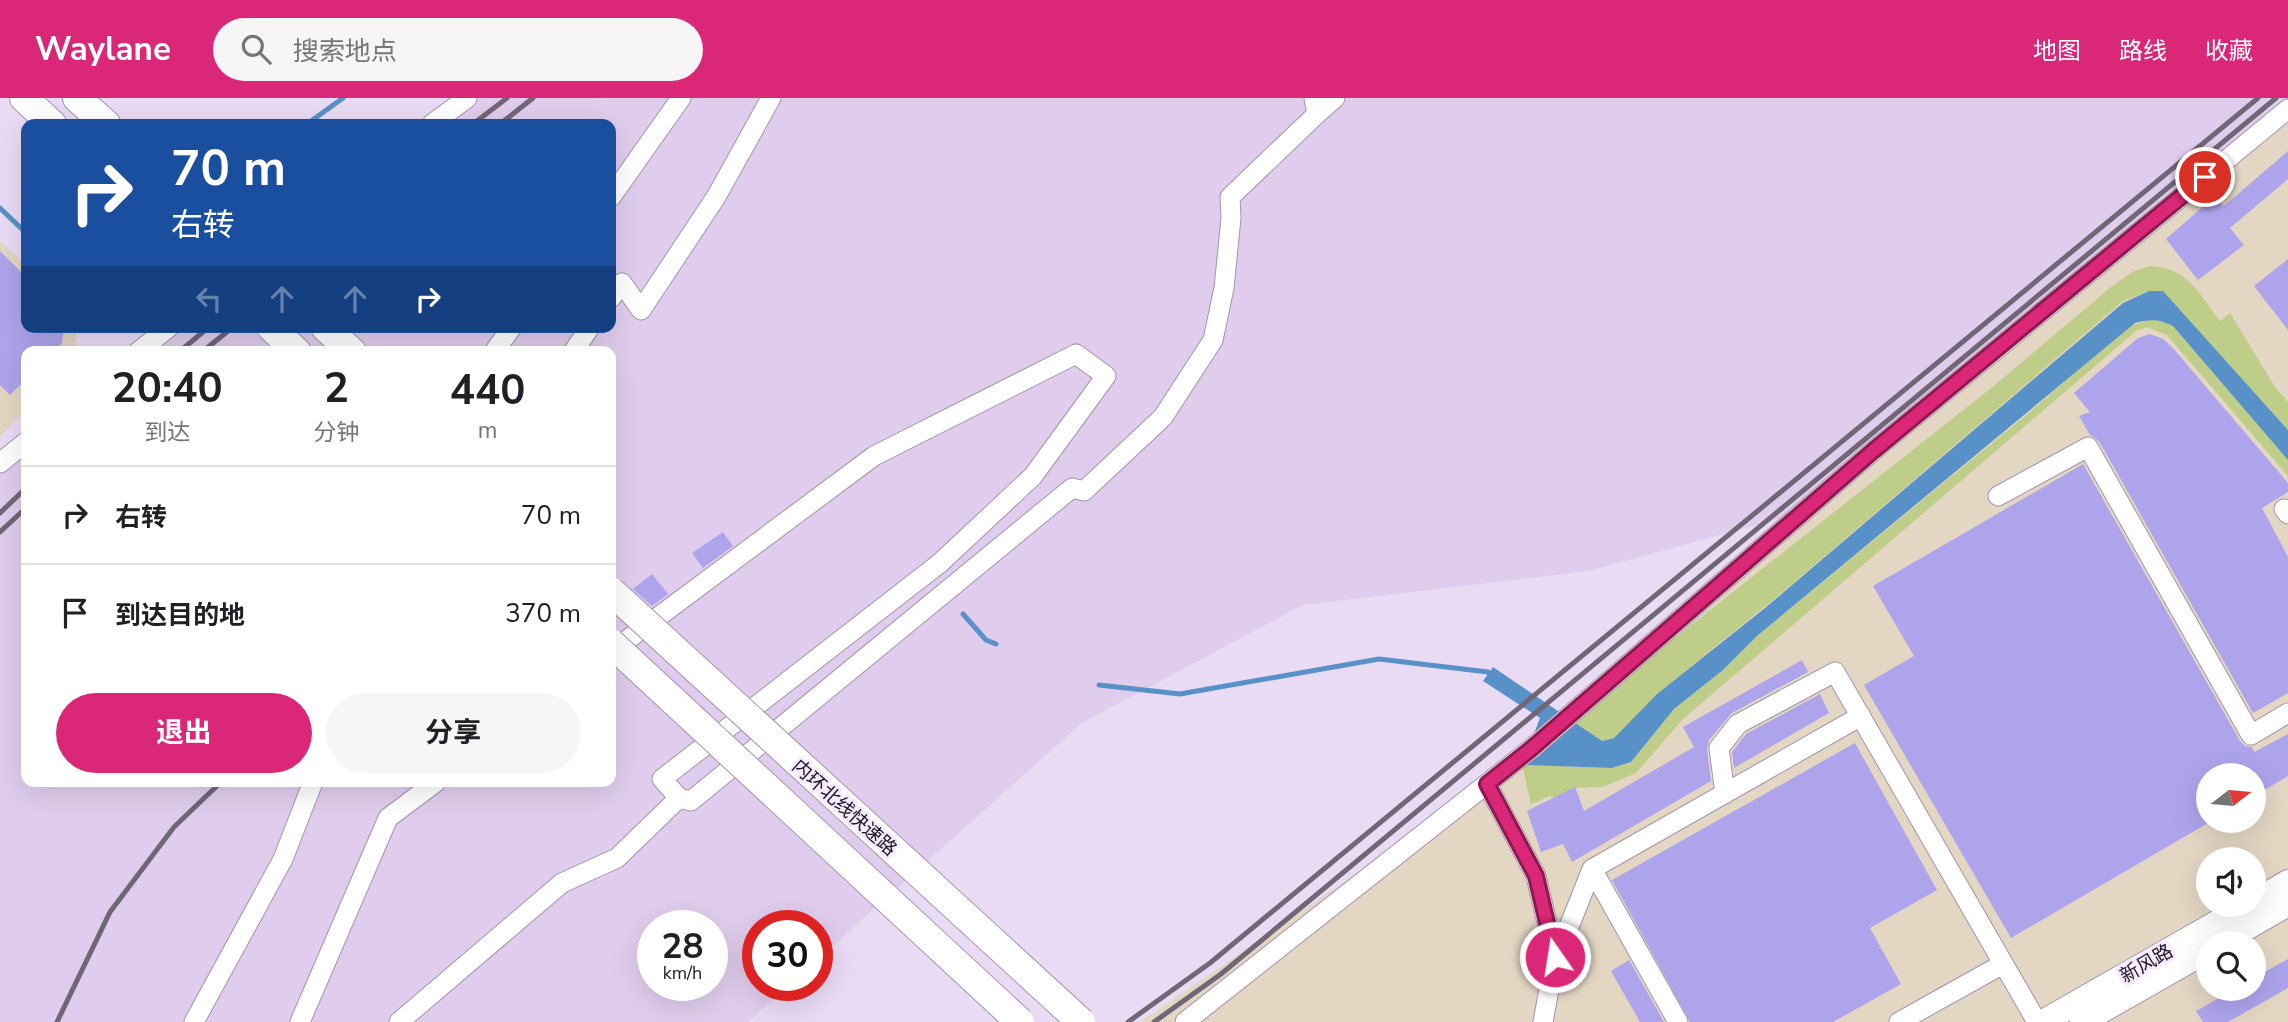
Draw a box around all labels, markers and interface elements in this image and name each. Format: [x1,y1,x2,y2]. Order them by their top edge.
search box [213,18,703,81]
text: Waylane [35,27,171,72]
icon: search [237,30,275,68]
text: 搜索地点 [293,34,397,69]
text: 地图 [2033,35,2081,67]
text: 路线 [2119,35,2167,67]
text: 收藏 [2205,35,2253,67]
text: 70 m [171,135,286,202]
icon: right [56,147,147,238]
pin [2175,147,2235,207]
icon: arrive [2186,158,2224,196]
text: 右转 [171,204,235,247]
icon: left [190,280,228,318]
icon: ahead [263,280,301,318]
icon: ahead [336,280,374,318]
icon: right [409,280,447,318]
text: 20:40 [112,360,223,417]
text: 2 [324,360,349,417]
text: 440 [450,362,525,419]
text: m [478,415,497,446]
text: 到达 [144,417,190,448]
text: 分钟 [313,417,359,448]
icon: right [56,496,94,534]
text: 70 m [521,498,581,533]
text: 右转 [115,500,167,535]
icon: arrive [56,594,94,632]
text: 370 m [505,596,581,631]
text: 到达目的地 [115,598,245,633]
button: 退出 [56,693,312,773]
button: 分享 [326,693,581,773]
street label: 内环北线快速路 [786,754,902,862]
north arrow [2196,763,2266,833]
map controls [2196,763,2266,1001]
button: sound [2196,847,2266,917]
speed limit sign: 30 [742,910,833,1001]
position arrow [1518,920,1592,994]
text: 28 [661,923,704,970]
button: search [2196,931,2266,1001]
street label: 新风路 [2115,938,2178,989]
text: km/h [663,961,702,985]

